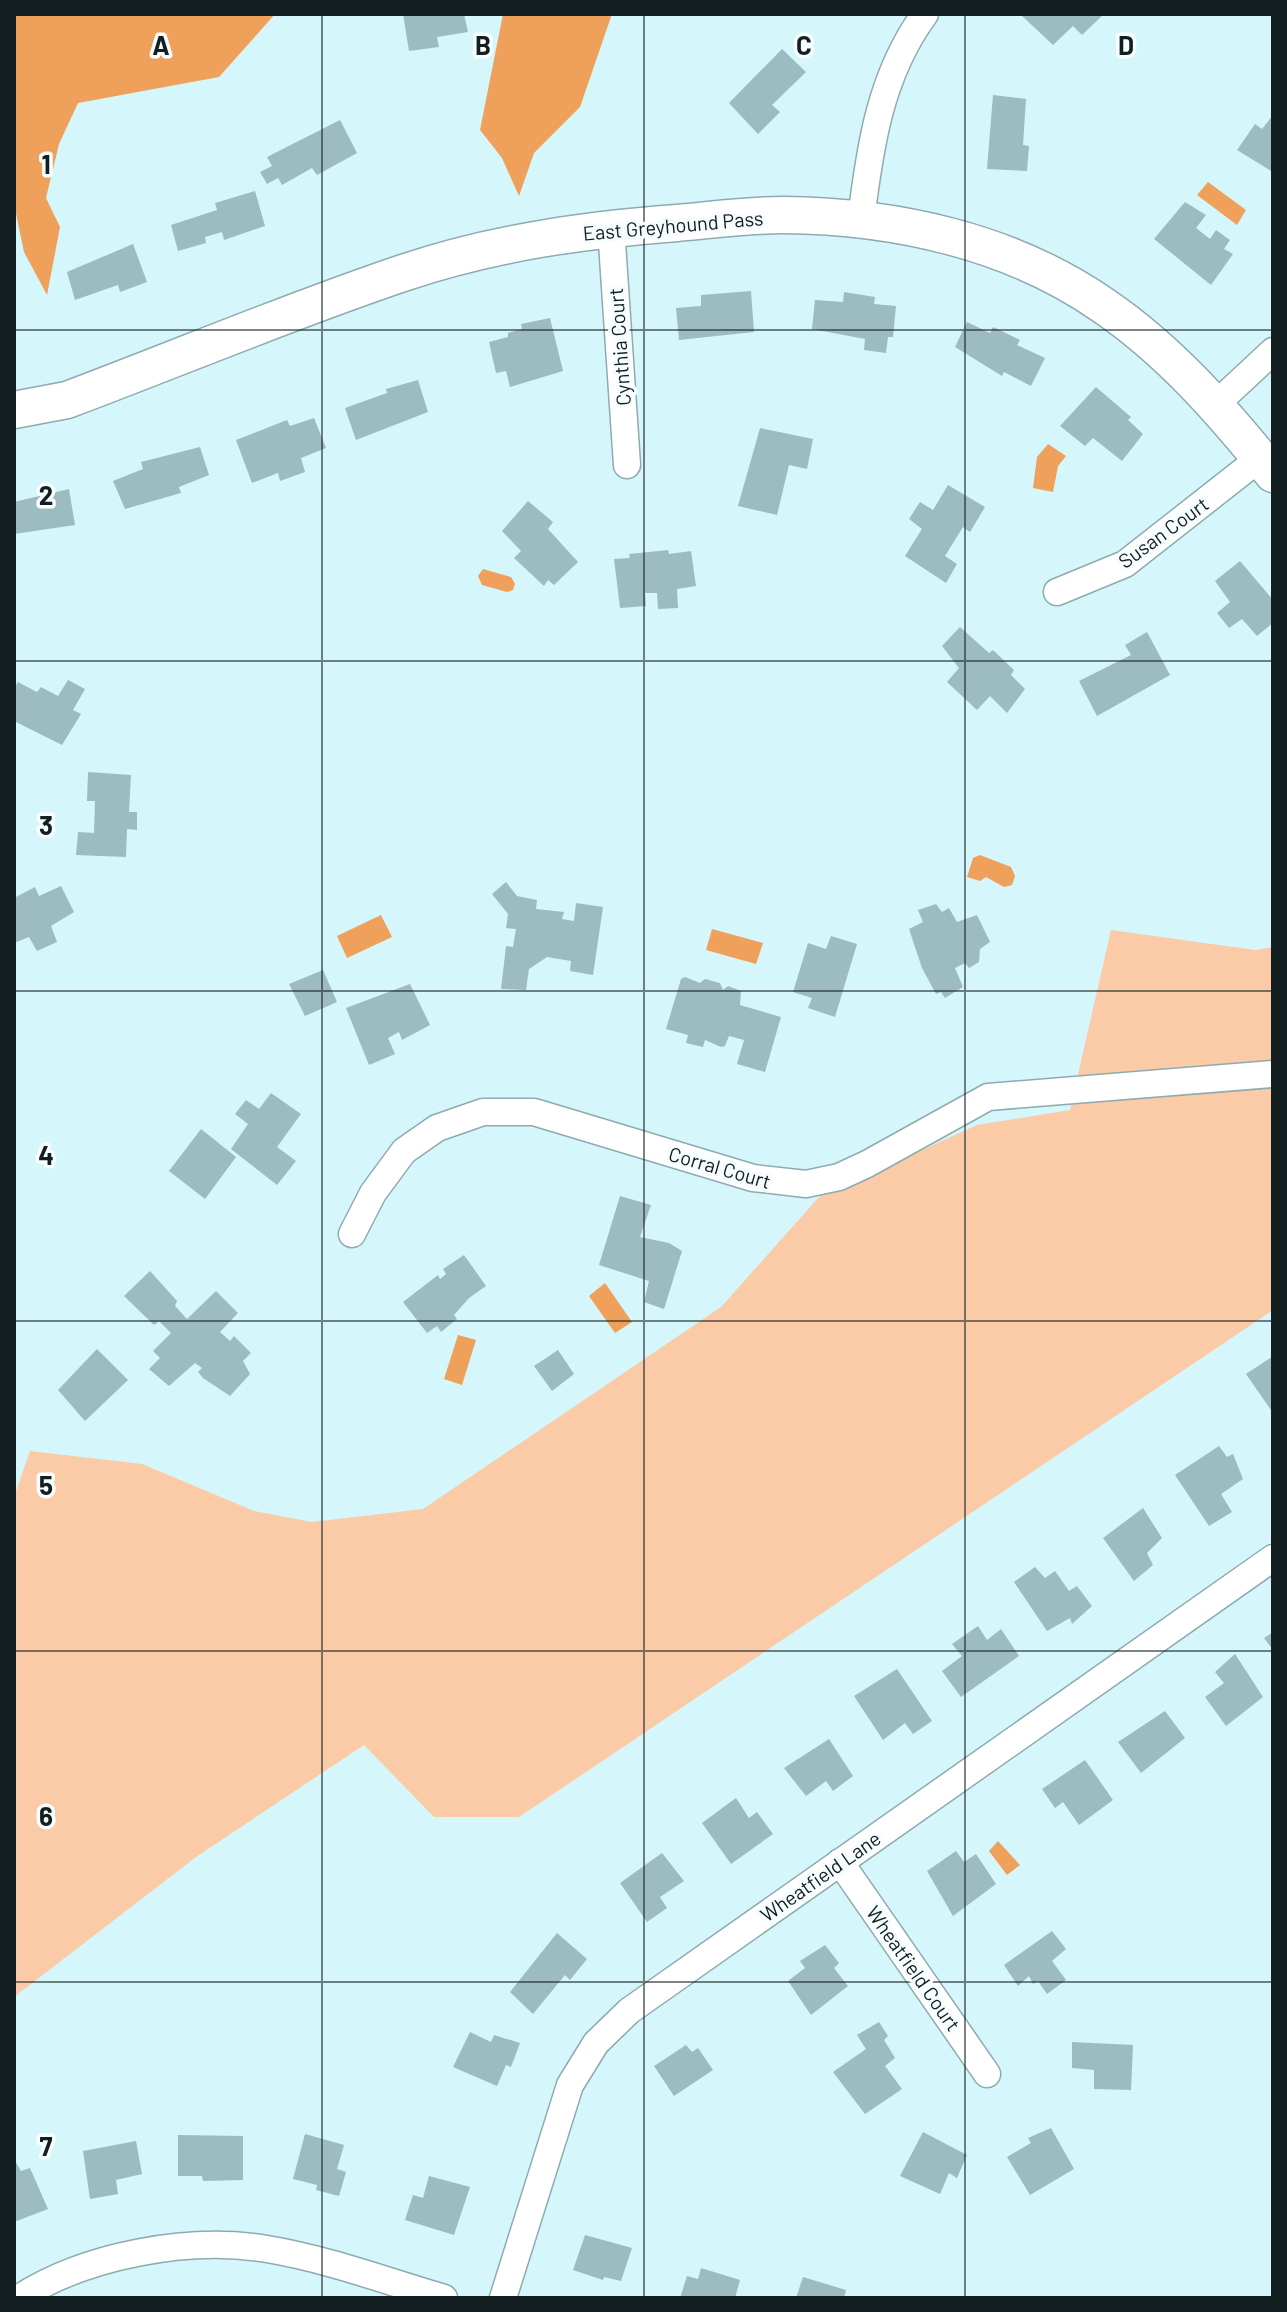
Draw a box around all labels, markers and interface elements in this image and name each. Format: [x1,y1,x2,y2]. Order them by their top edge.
text: A [152,29,170,60]
text: B [475,29,491,60]
text: C [796,29,812,60]
text: D [1118,29,1134,60]
text: 1 [41,148,51,179]
street label: East Greyhound Pass [582,205,764,245]
street label: Cynthia Court [603,287,635,407]
text: 2 [39,479,53,510]
street label: Susan Court [1113,491,1213,573]
text: 3 [39,809,53,840]
text: 4 [38,1139,54,1170]
street label: Corral Court [666,1141,774,1193]
text: 5 [39,1469,53,1500]
text: 6 [39,1800,53,1831]
street label: Wheatfield Lane [755,1826,885,1926]
street label: Wheatfield Court [862,1901,966,2035]
text: 7 [40,2130,53,2161]

